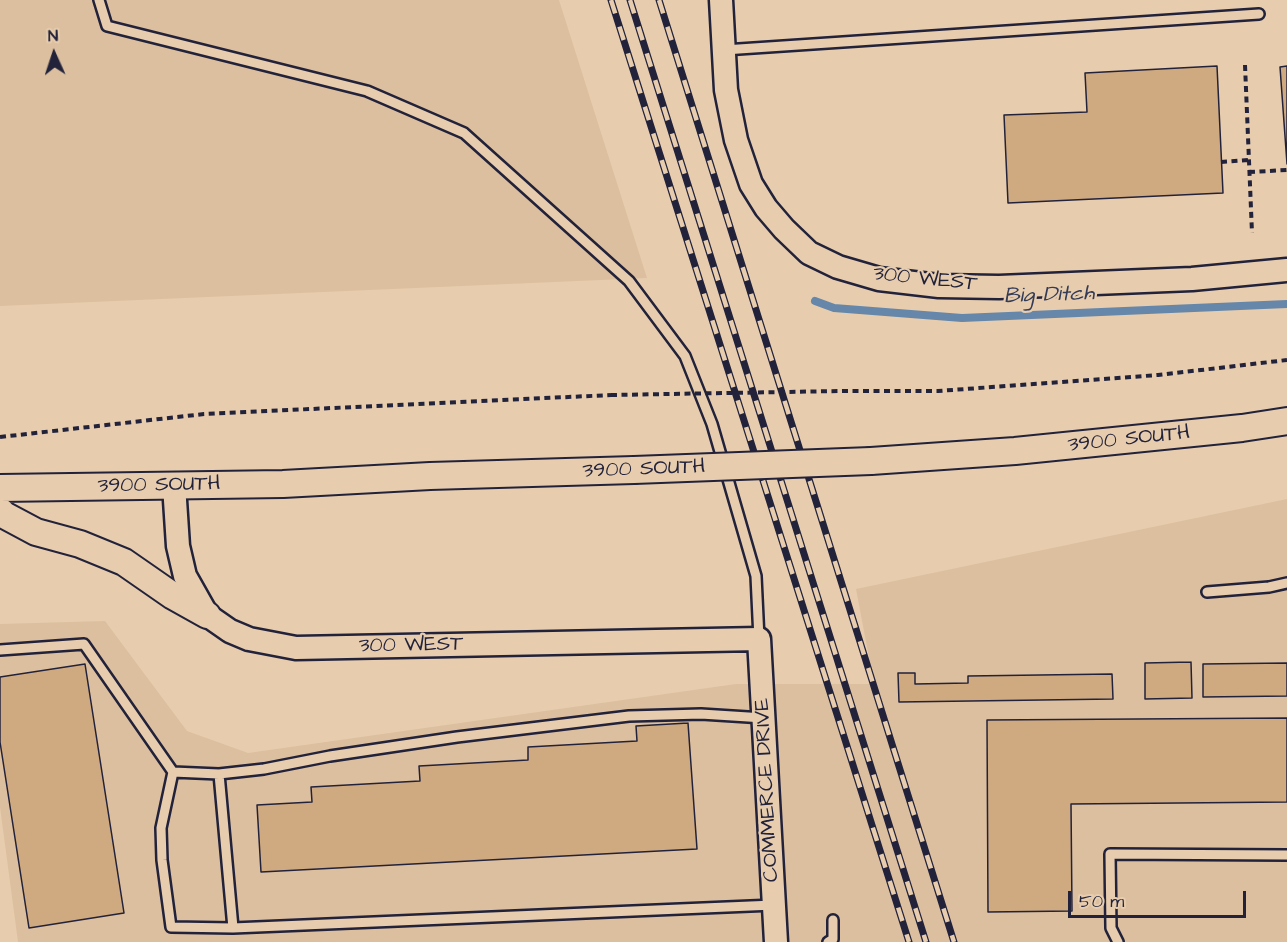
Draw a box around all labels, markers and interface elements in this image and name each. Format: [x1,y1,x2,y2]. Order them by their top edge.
north arrow [24,24,84,84]
text: N [47,25,59,47]
street label: 300 WEST [872,262,978,298]
water label: Big Ditch [1003,281,1095,311]
street label: 3900 SOUTH [1067,421,1191,459]
street label: 3900 SOUTH [582,455,706,485]
street label: 3900 SOUTH [97,472,221,500]
street label: 300 WEST [359,632,463,660]
street label: COMMERCE DRIVE [751,697,785,883]
scale bar [1071,879,1250,917]
text: 50 m [1079,889,1124,914]

